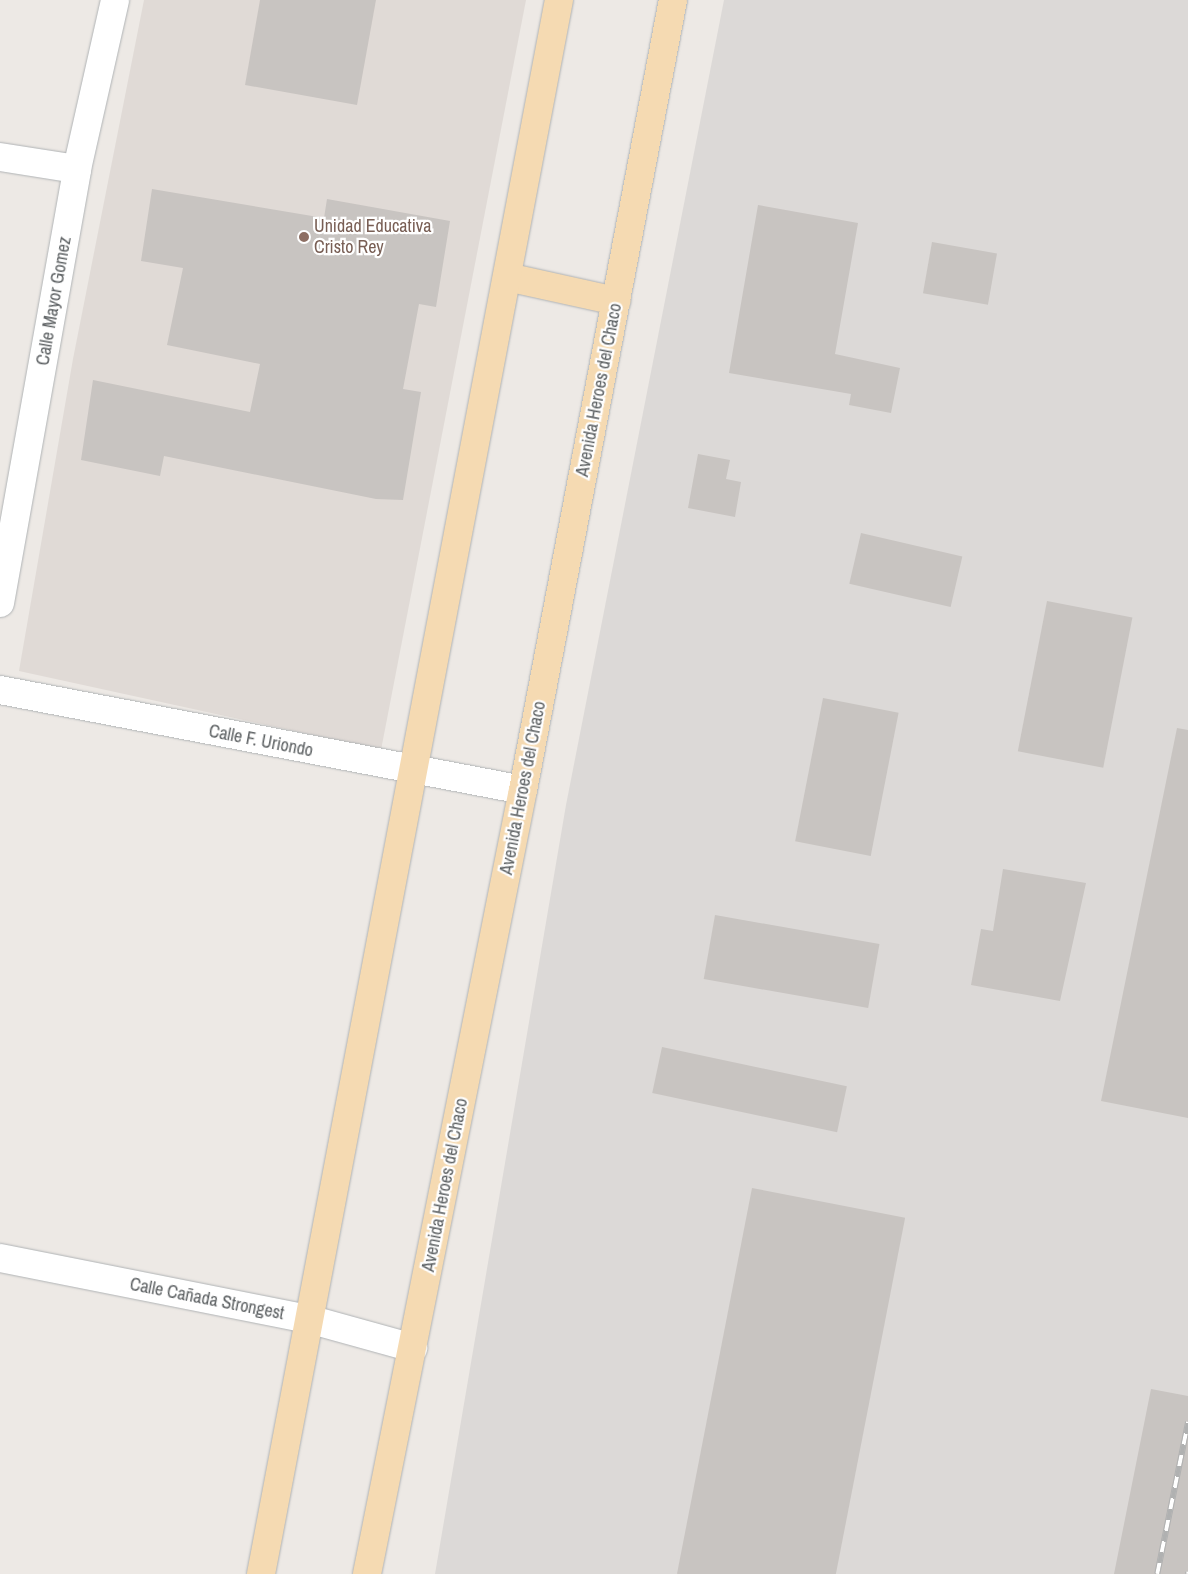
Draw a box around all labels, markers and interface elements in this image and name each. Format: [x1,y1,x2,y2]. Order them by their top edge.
place label: Unidad Educativa Cristo Rey [314,216,431,258]
marker: Unidad Educativa Cristo Rey [298,231,310,243]
street label: Calle Mayor Gomez [32,235,76,367]
street label: Avenida Heroes del Chaco [572,301,626,479]
street label: Avenida Heroes del Chaco [496,699,550,877]
street label: Calle F. Uriondo [207,720,315,762]
street label: Avenida Heroes del Chaco [418,1096,472,1274]
street label: Calle Cañada Strongest [128,1273,286,1325]

